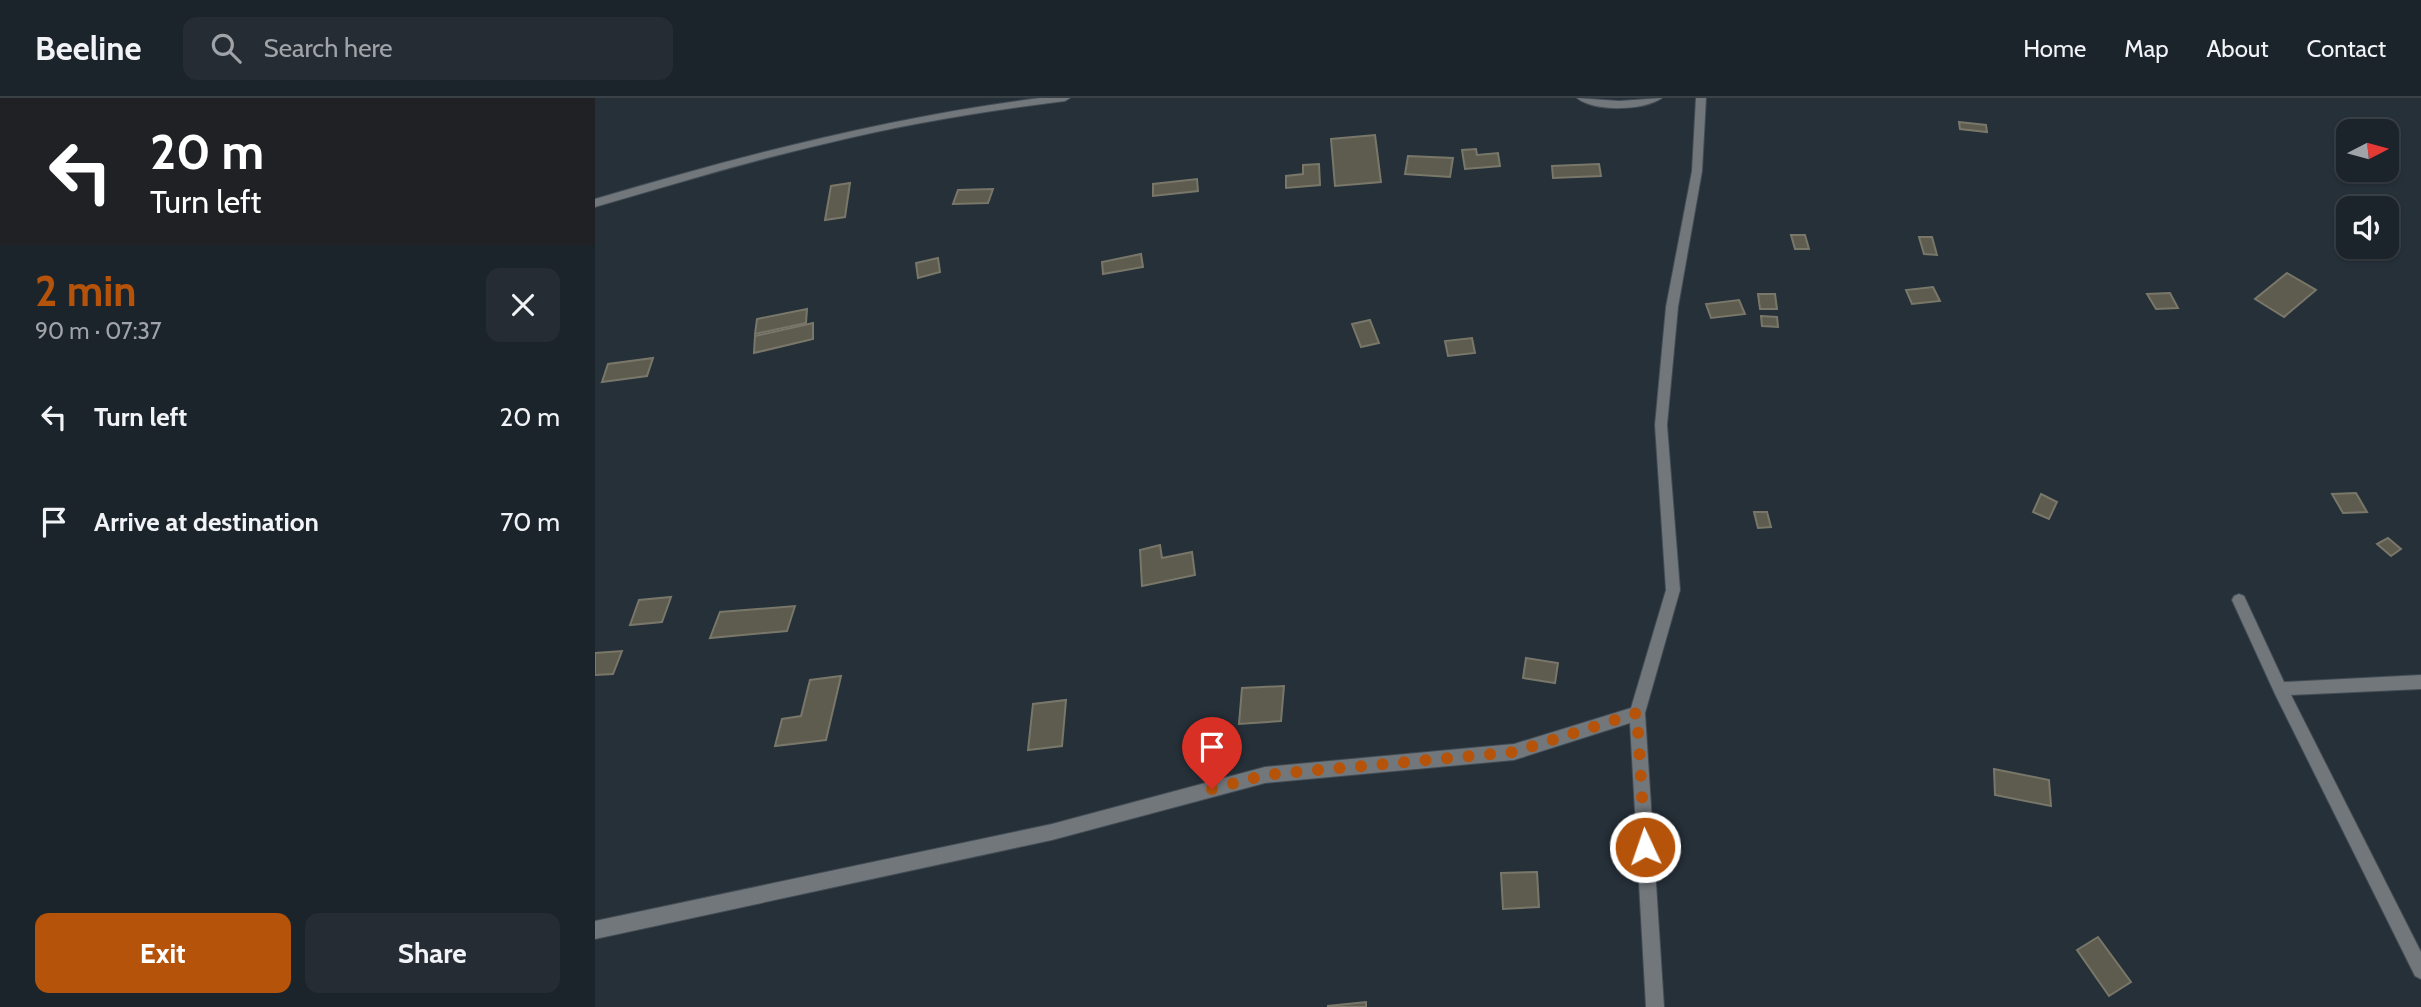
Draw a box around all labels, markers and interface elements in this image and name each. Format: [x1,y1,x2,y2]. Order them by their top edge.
search box [183,17,673,80]
text: Beeline [35,28,141,68]
icon: search [207,29,245,67]
text: Search here [263,32,393,64]
text: Home [2023,34,2086,63]
text: Map [2124,34,2169,63]
text: About [2207,34,2269,63]
text: Contact [2307,34,2386,63]
north arrow [2336,119,2399,182]
map controls [2336,119,2399,259]
text: 20 m [150,122,264,181]
icon: left [35,126,126,217]
text: Turn left [150,182,261,221]
button: sound [2336,196,2399,259]
text: 2 min [35,265,136,317]
button: close [486,268,560,342]
text: 90 m · 07:37 [35,317,161,345]
icon: left [35,398,73,436]
text: Turn left [94,401,187,433]
text: 20 m [500,401,560,433]
icon: arrive [35,503,73,541]
text: Arrive at destination [94,506,319,538]
text: 70 m [500,506,560,538]
pin [1182,717,1242,789]
icon: arrive [1193,728,1231,766]
position arrow [1608,810,1682,884]
button: Exit [35,913,291,993]
button: Share [305,913,560,993]

